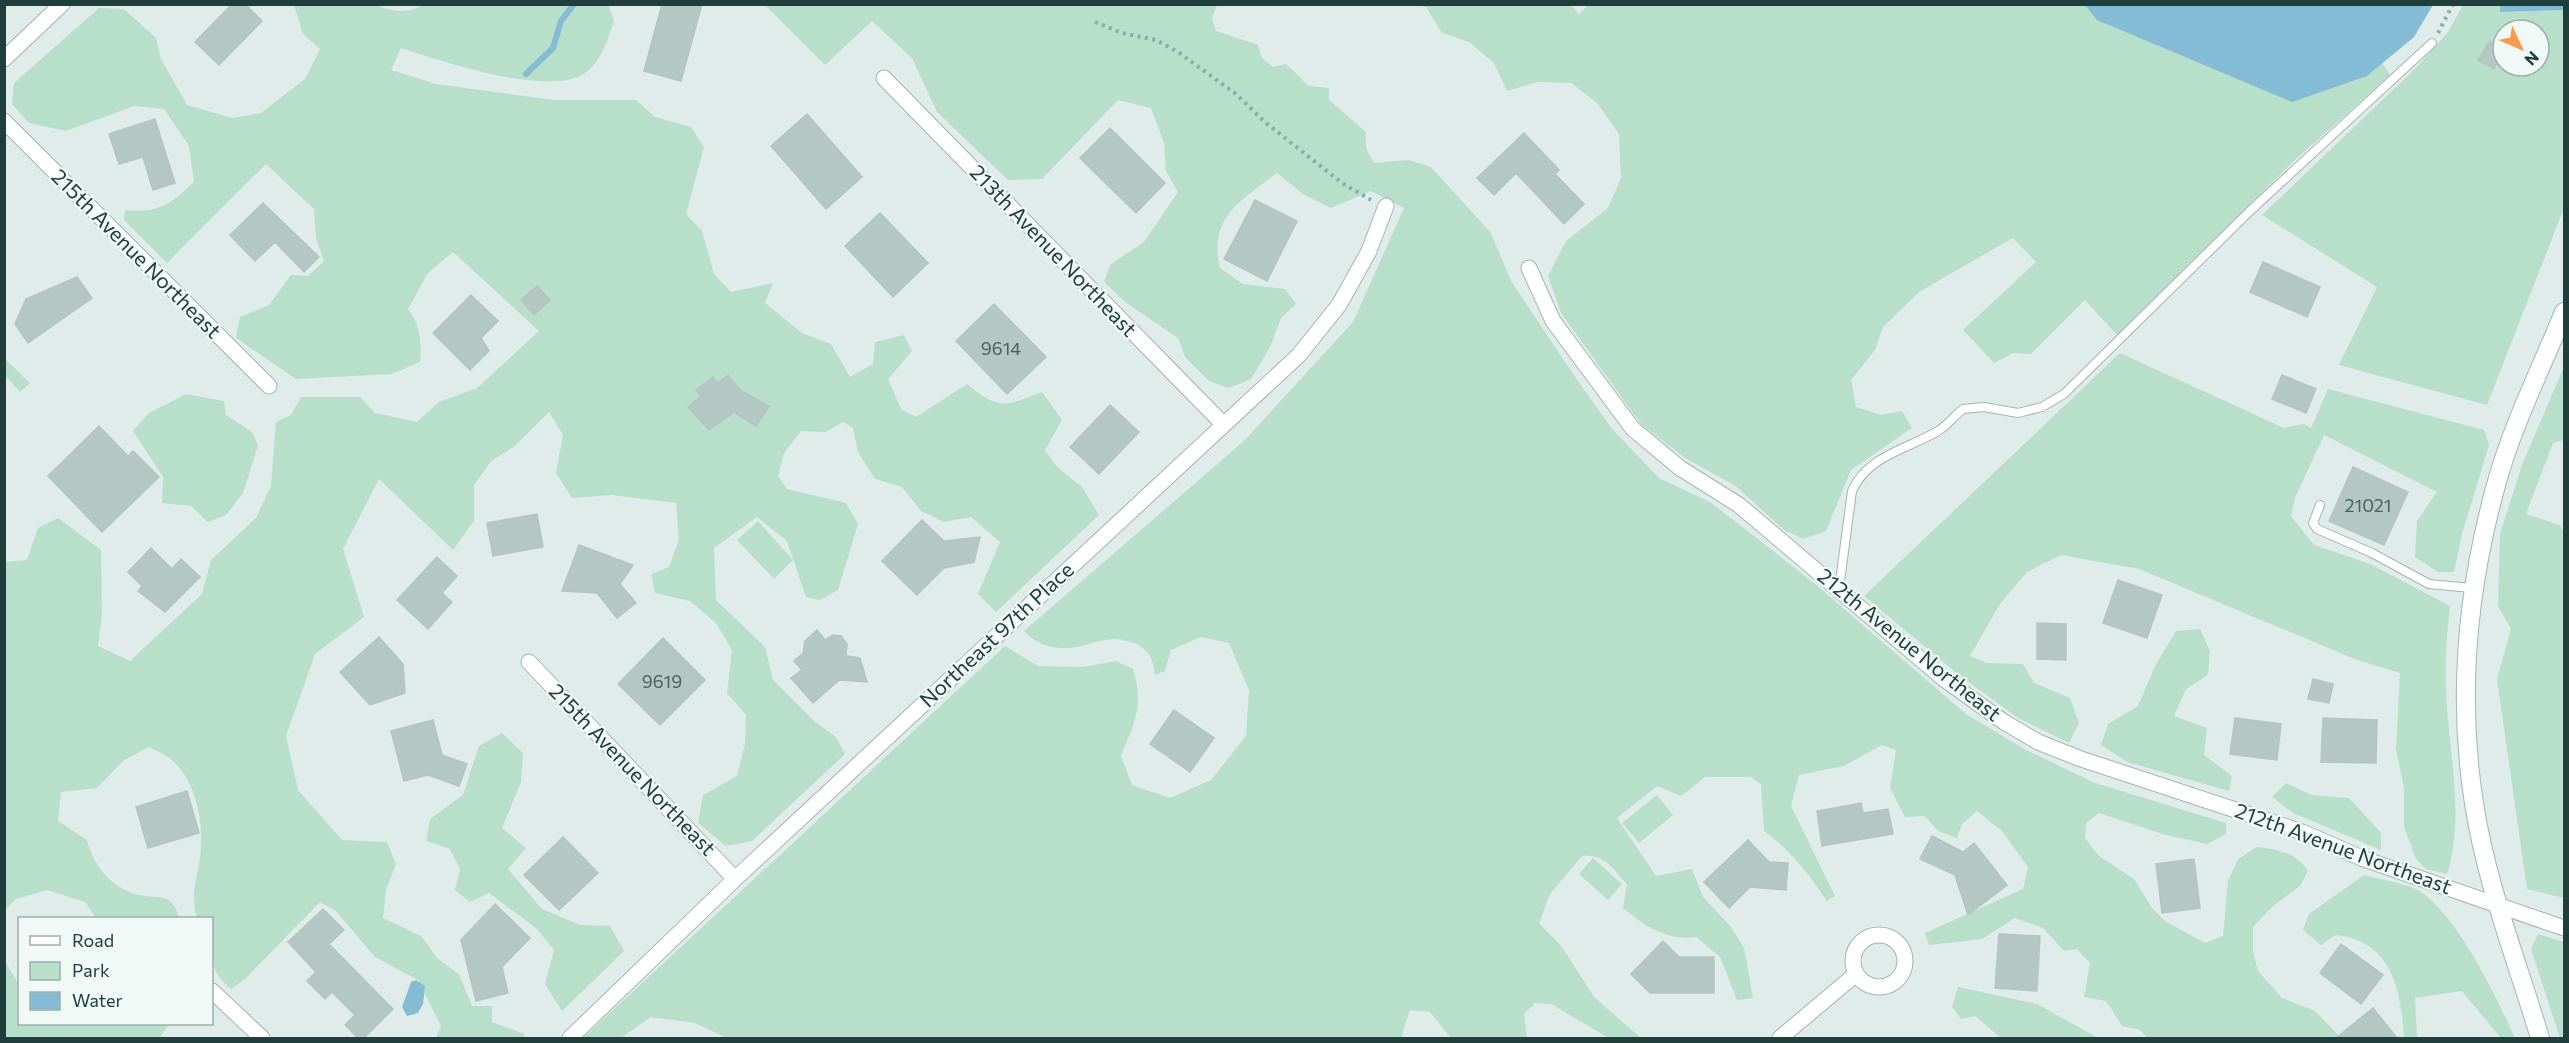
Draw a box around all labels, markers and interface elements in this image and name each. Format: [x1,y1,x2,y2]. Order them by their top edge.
north arrow [2491,18,2551,78]
text: N [2521,48,2543,70]
street label: 213th Avenue Northeast [966,159,1143,341]
street label: 215th Avenue Northeast [47,163,227,343]
house number: 9614 [981,337,1021,359]
house number: 21021 [2344,494,2392,516]
street label: Northeast 97th Place [914,556,1078,712]
street label: 212th Avenue Northeast [1813,562,2007,725]
house number: 9619 [642,670,682,692]
street label: 215th Avenue Northeast [545,678,722,860]
street label: 212th Avenue Northeast [2232,797,2455,898]
legend [18,917,213,1025]
text: Road [72,929,114,951]
text: Park [72,959,110,981]
text: Water [72,989,123,1011]

